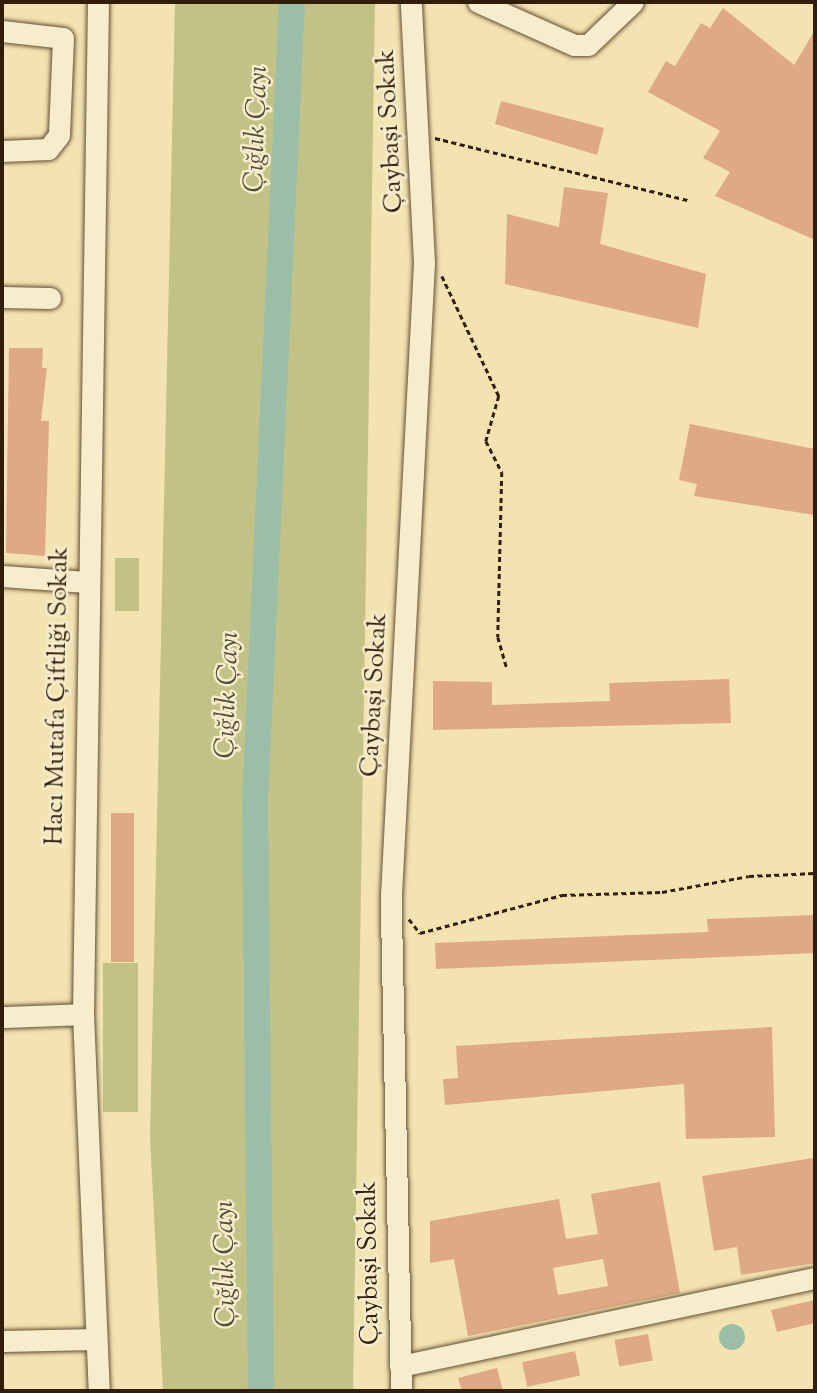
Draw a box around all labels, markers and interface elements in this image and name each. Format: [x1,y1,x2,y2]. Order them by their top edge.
street label: Çaybaşi Sokak [371,48,411,214]
water label: Çığlık Çayı [238,65,276,193]
street label: Hacı Mutafa Çiftliği Sokak [40,546,76,846]
street label: Çaybaşi Sokak [355,612,395,778]
water label: Çığlık Çayı [209,631,247,759]
street label: Çaybaşi Sokak [353,1181,387,1345]
water label: Çığlık Çayı [208,1200,244,1328]

